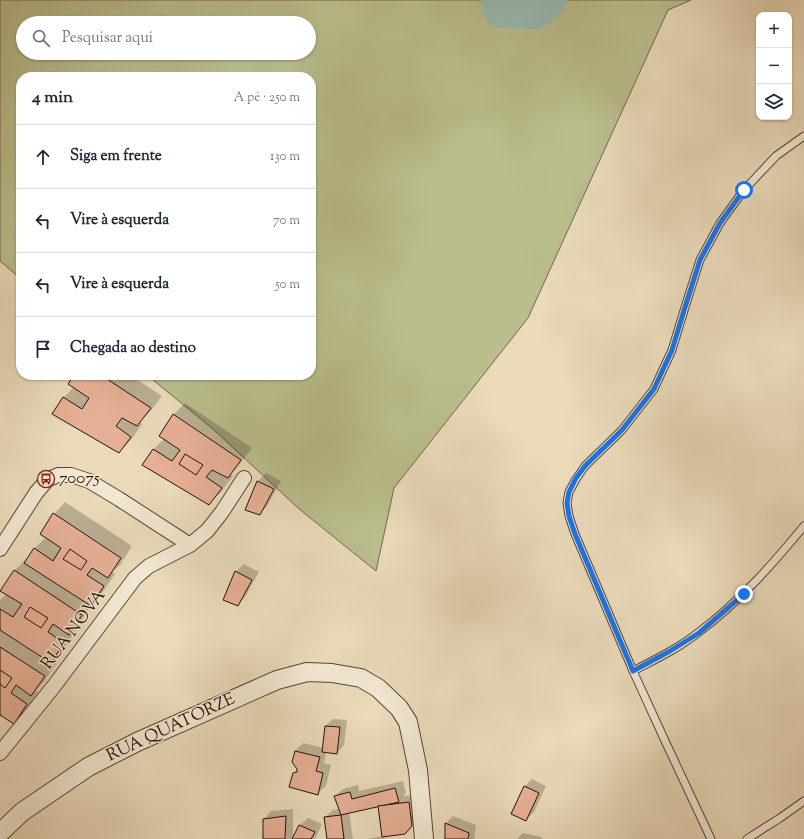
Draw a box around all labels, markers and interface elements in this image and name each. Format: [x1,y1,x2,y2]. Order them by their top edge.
map controls [756,12,792,120]
button: + [756,12,792,48]
search box [16,16,316,60]
icon: search [30,27,52,49]
text: Pesquisar aqui [62,28,153,49]
button: − [756,48,792,84]
button: layers [756,84,792,120]
text: 4 min [32,86,73,110]
text: A pé · 250 m [234,89,300,107]
icon: ahead [32,146,54,168]
text: Siga em frente [70,146,162,167]
text: 130 m [270,148,300,166]
route start [735,181,753,199]
icon: left [32,210,54,232]
text: Vire à esquerda [70,210,169,231]
text: 70 m [273,212,300,230]
icon: left [32,274,54,296]
text: Vire à esquerda [70,274,169,295]
text: 50 m [275,276,300,294]
icon: arrive [32,338,54,360]
text: Chegada ao destino [70,338,196,359]
place label: 70075 [59,467,100,491]
bus stop icon: 70075 [36,469,56,489]
street label: RUA NOVA [36,585,112,675]
route end [735,585,753,603]
street label: RUA QUATORZE [103,688,239,768]

